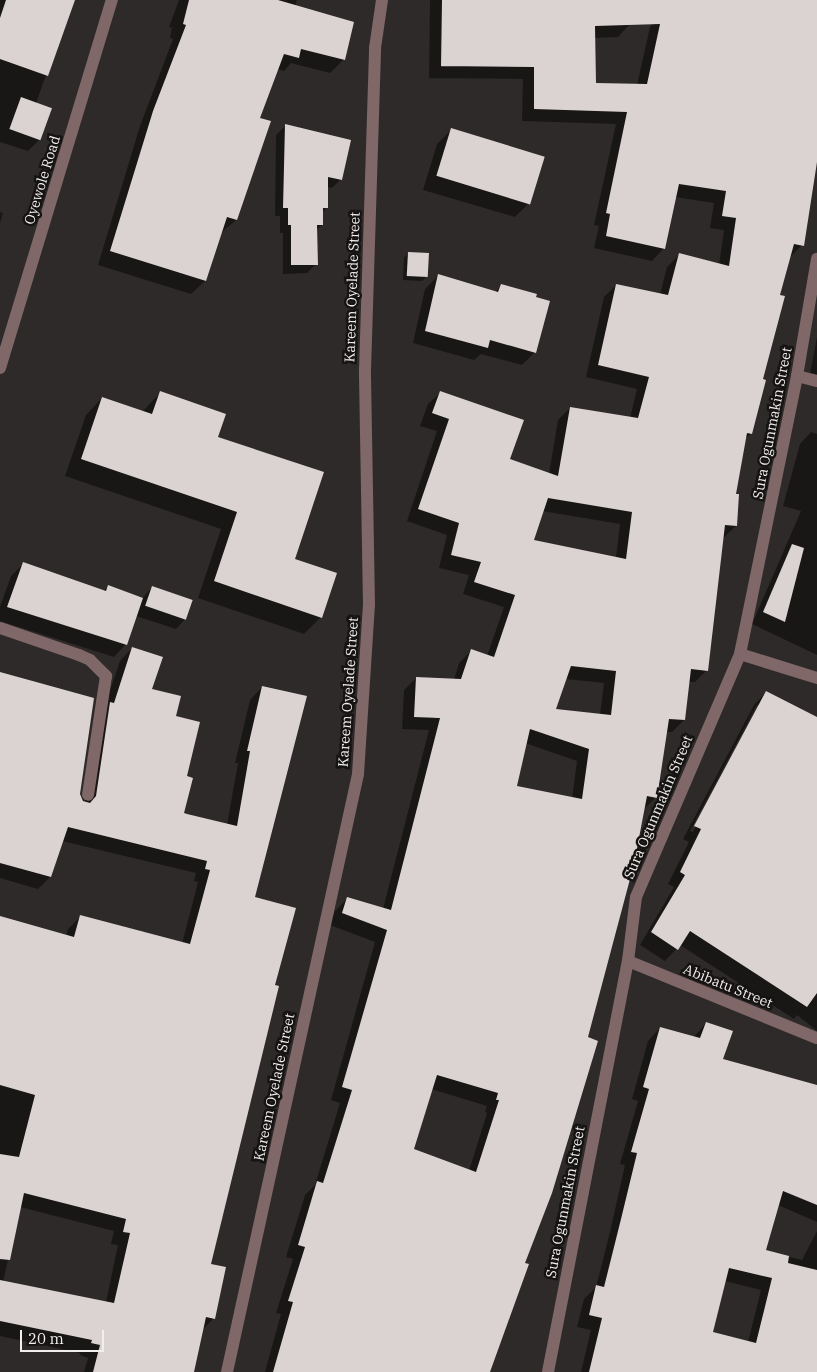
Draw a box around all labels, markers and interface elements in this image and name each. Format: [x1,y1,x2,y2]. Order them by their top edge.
street label: Oyewole Road [21,134,63,226]
street label: Kareem Oyelade Street [341,211,363,363]
street label: Sura Ogunmakin Street [749,346,795,500]
street label: Kareem Oyelade Street [334,616,362,768]
street label: Sura Ogunmakin Street [620,733,696,881]
street label: Abibatu Street [681,960,775,1012]
street label: Kareem Oyelade Street [250,1012,298,1162]
street label: Sura Ogunmakin Street [542,1125,588,1279]
scale bar [22,1320,106,1352]
text: 20 m [28,1329,64,1348]

